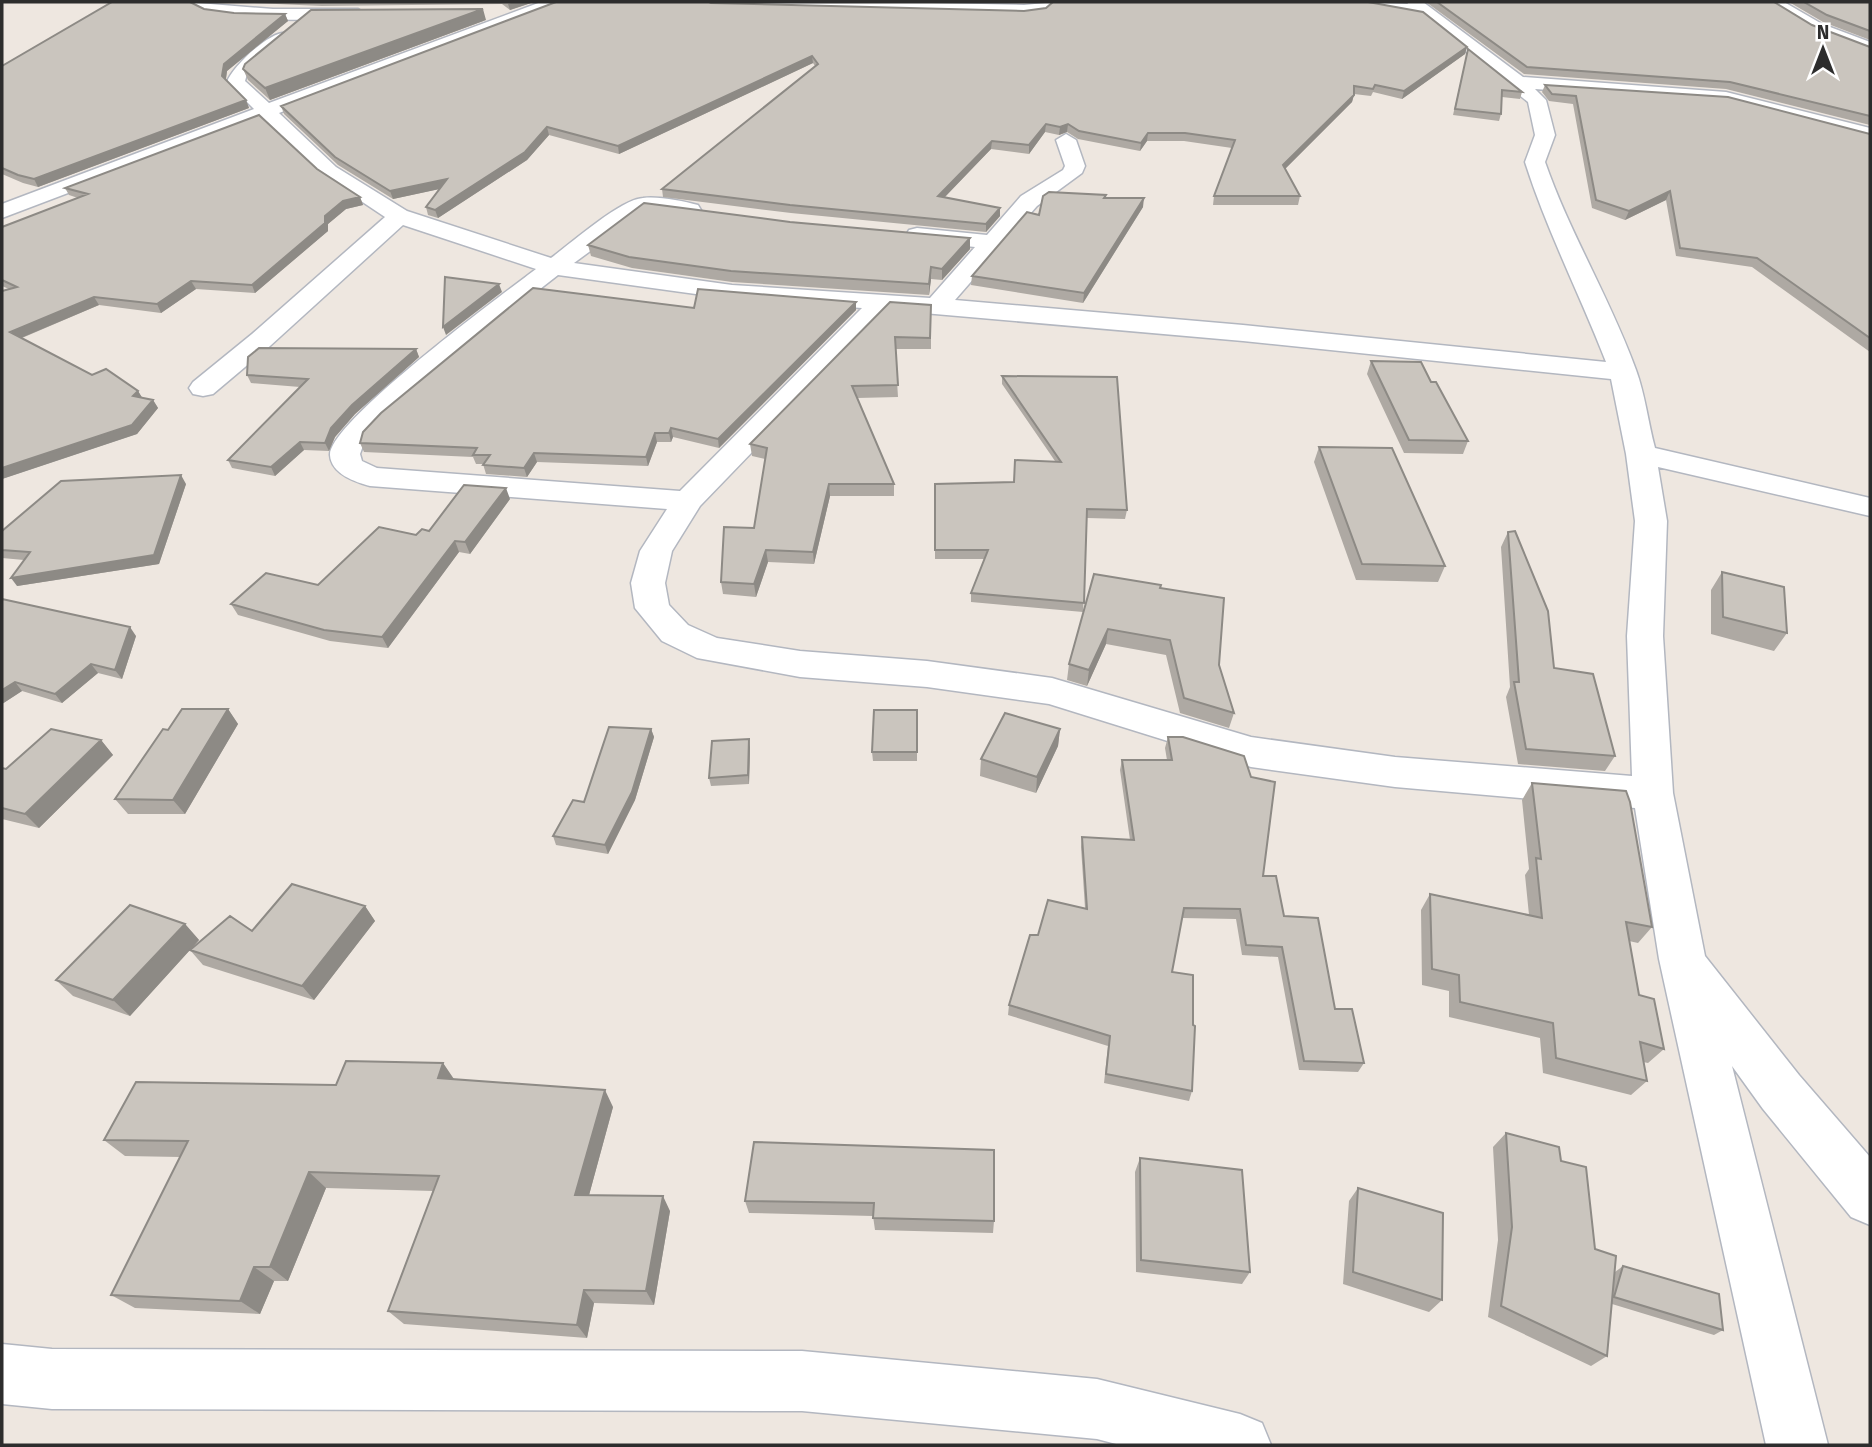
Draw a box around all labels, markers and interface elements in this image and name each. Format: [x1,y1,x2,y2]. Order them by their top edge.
north arrow [1788,14,1858,84]
text: N [1817,21,1829,44]

